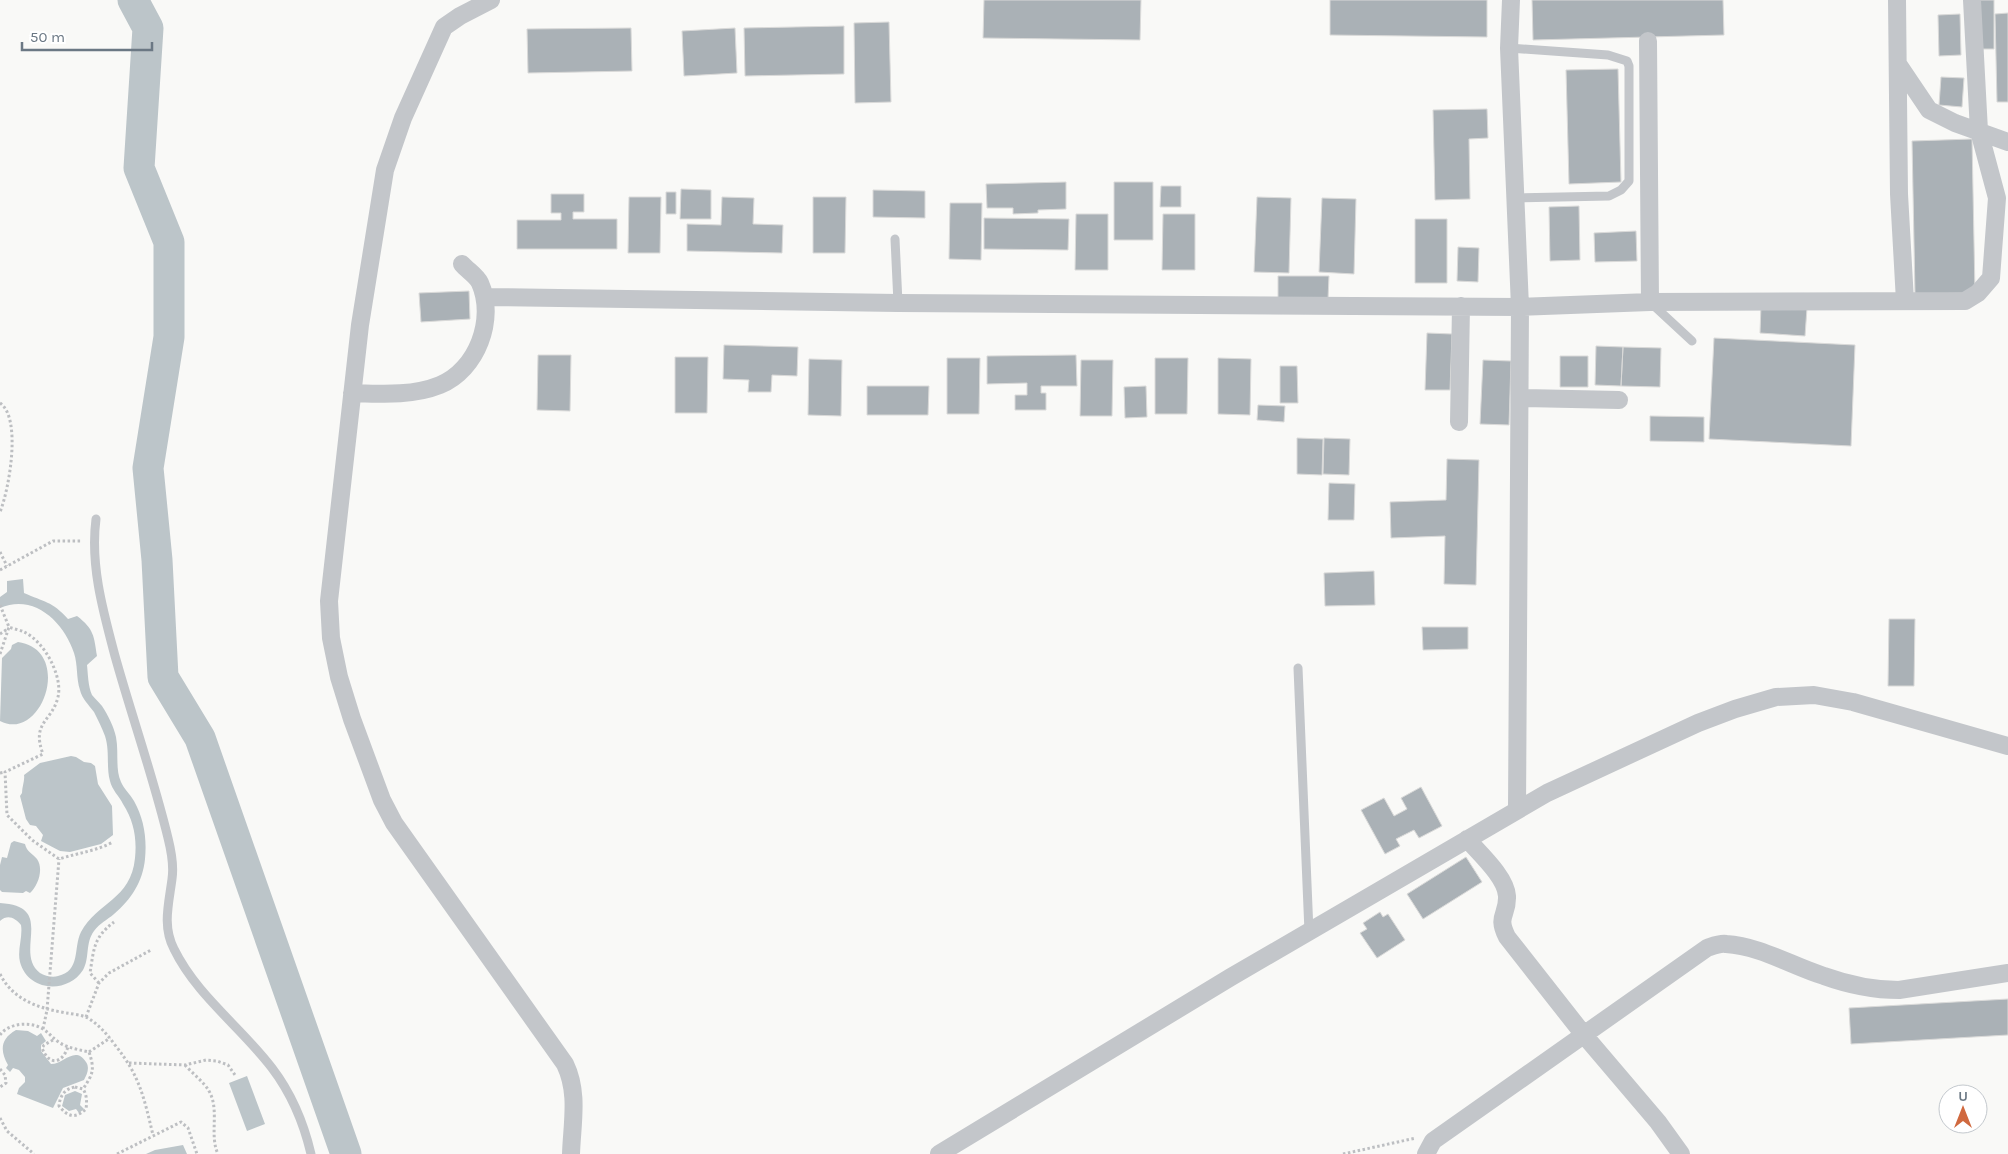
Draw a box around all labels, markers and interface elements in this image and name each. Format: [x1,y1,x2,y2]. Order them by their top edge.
scale bar [22,20,152,52]
text: 50 m [30,28,65,46]
north arrow [1938,1084,1988,1134]
text: U [1958,1088,1968,1105]

